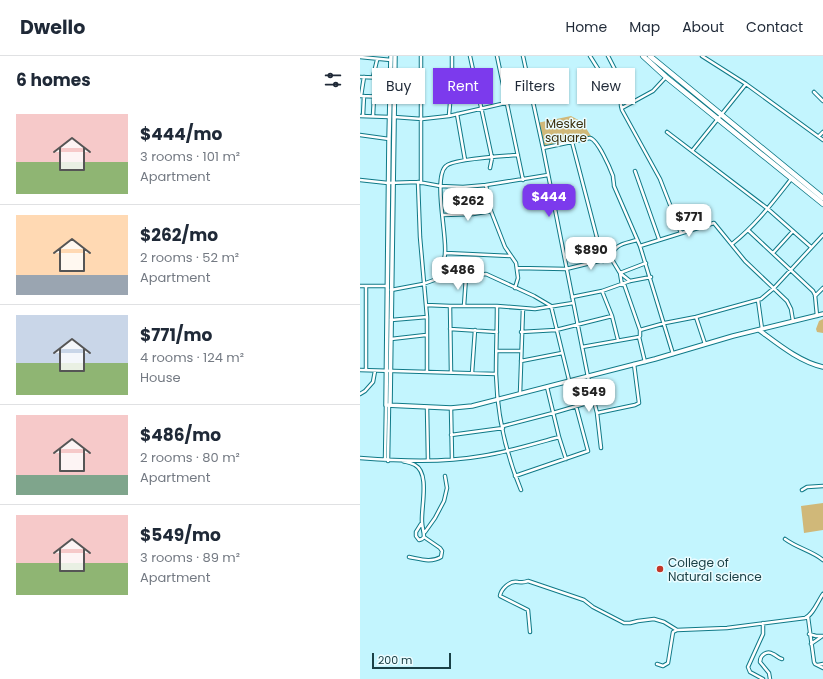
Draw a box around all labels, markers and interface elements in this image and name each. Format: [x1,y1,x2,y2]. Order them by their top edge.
text: Dwello [20,14,85,41]
text: Home [565,17,607,37]
text: Map [629,17,660,37]
text: About [682,17,724,37]
text: Contact [746,17,803,37]
text: 6 homes [16,68,91,92]
chip: Buy [372,68,425,104]
chip: Rent [433,68,493,104]
chip: Filters [501,68,569,104]
chip: New [577,68,635,104]
icon: filters [322,69,344,91]
park label: Meskel square [545,115,587,146]
text: $444/mo [140,122,222,146]
icon: home [48,130,96,178]
text: 3 rooms · 101 m² [140,147,240,166]
text: Apartment [140,167,210,186]
pin: $444 [525,184,573,218]
text: $444 [532,187,566,206]
pin: $262 [444,188,492,222]
text: $262 [452,191,484,210]
pin: $771 [665,204,713,238]
text: $771 [675,207,703,226]
text: $262/mo [140,223,218,247]
icon: home [48,231,96,279]
pin: $890 [567,237,615,271]
text: $890 [574,240,608,259]
text: 2 rooms · 52 m² [140,248,239,267]
pin: $486 [434,257,482,291]
text: $486 [441,260,475,279]
text: Apartment [140,268,210,287]
text: $771/mo [140,323,212,347]
icon: home [48,331,96,379]
text: 4 rooms · 124 m² [140,348,244,367]
text: House [140,368,180,387]
pin: $549 [565,379,613,413]
text: $549 [572,382,606,401]
text: $486/mo [140,423,221,447]
icon: home [48,431,96,479]
text: 2 rooms · 80 m² [140,448,240,467]
text: Apartment [140,468,210,487]
text: $549/mo [140,523,221,547]
icon: home [48,531,96,579]
text: 3 rooms · 89 m² [140,548,240,567]
place label: College of Natural science [668,554,762,585]
marker: College of Natural science [655,564,665,574]
text: Apartment [140,568,210,587]
scale bar [372,651,451,670]
text: 200 m [378,652,412,668]

